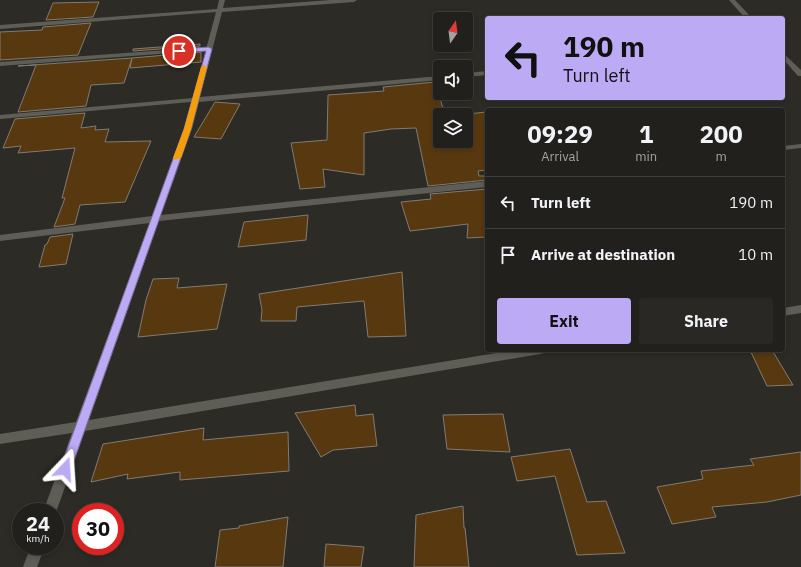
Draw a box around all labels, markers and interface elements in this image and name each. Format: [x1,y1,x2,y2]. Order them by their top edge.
north arrow [433,12,473,52]
map controls [433,12,473,148]
text: 190 m [563,28,645,65]
icon: left [497,32,549,84]
pin [162,34,196,68]
icon: arrive [168,40,190,62]
button: sound [433,60,473,100]
text: Turn left [563,64,631,87]
button: layers [433,108,473,148]
text: 09:29 [527,118,593,150]
text: 1 [639,118,653,150]
text: 200 [699,118,743,150]
text: Arrival [541,148,579,165]
text: min [635,148,657,165]
text: m [715,148,727,165]
icon: left [497,192,519,214]
text: Turn left [531,193,591,212]
text: 190 m [729,193,773,212]
icon: arrive [497,244,519,266]
text: Arrive at destination [531,245,675,264]
text: 10 m [738,245,773,264]
button: Exit [497,298,631,344]
button: Share [639,298,773,344]
position arrow [44,448,86,490]
speed limit sign: 30 [72,503,124,555]
text: 24 [26,510,50,537]
text: km/h [26,532,50,545]

